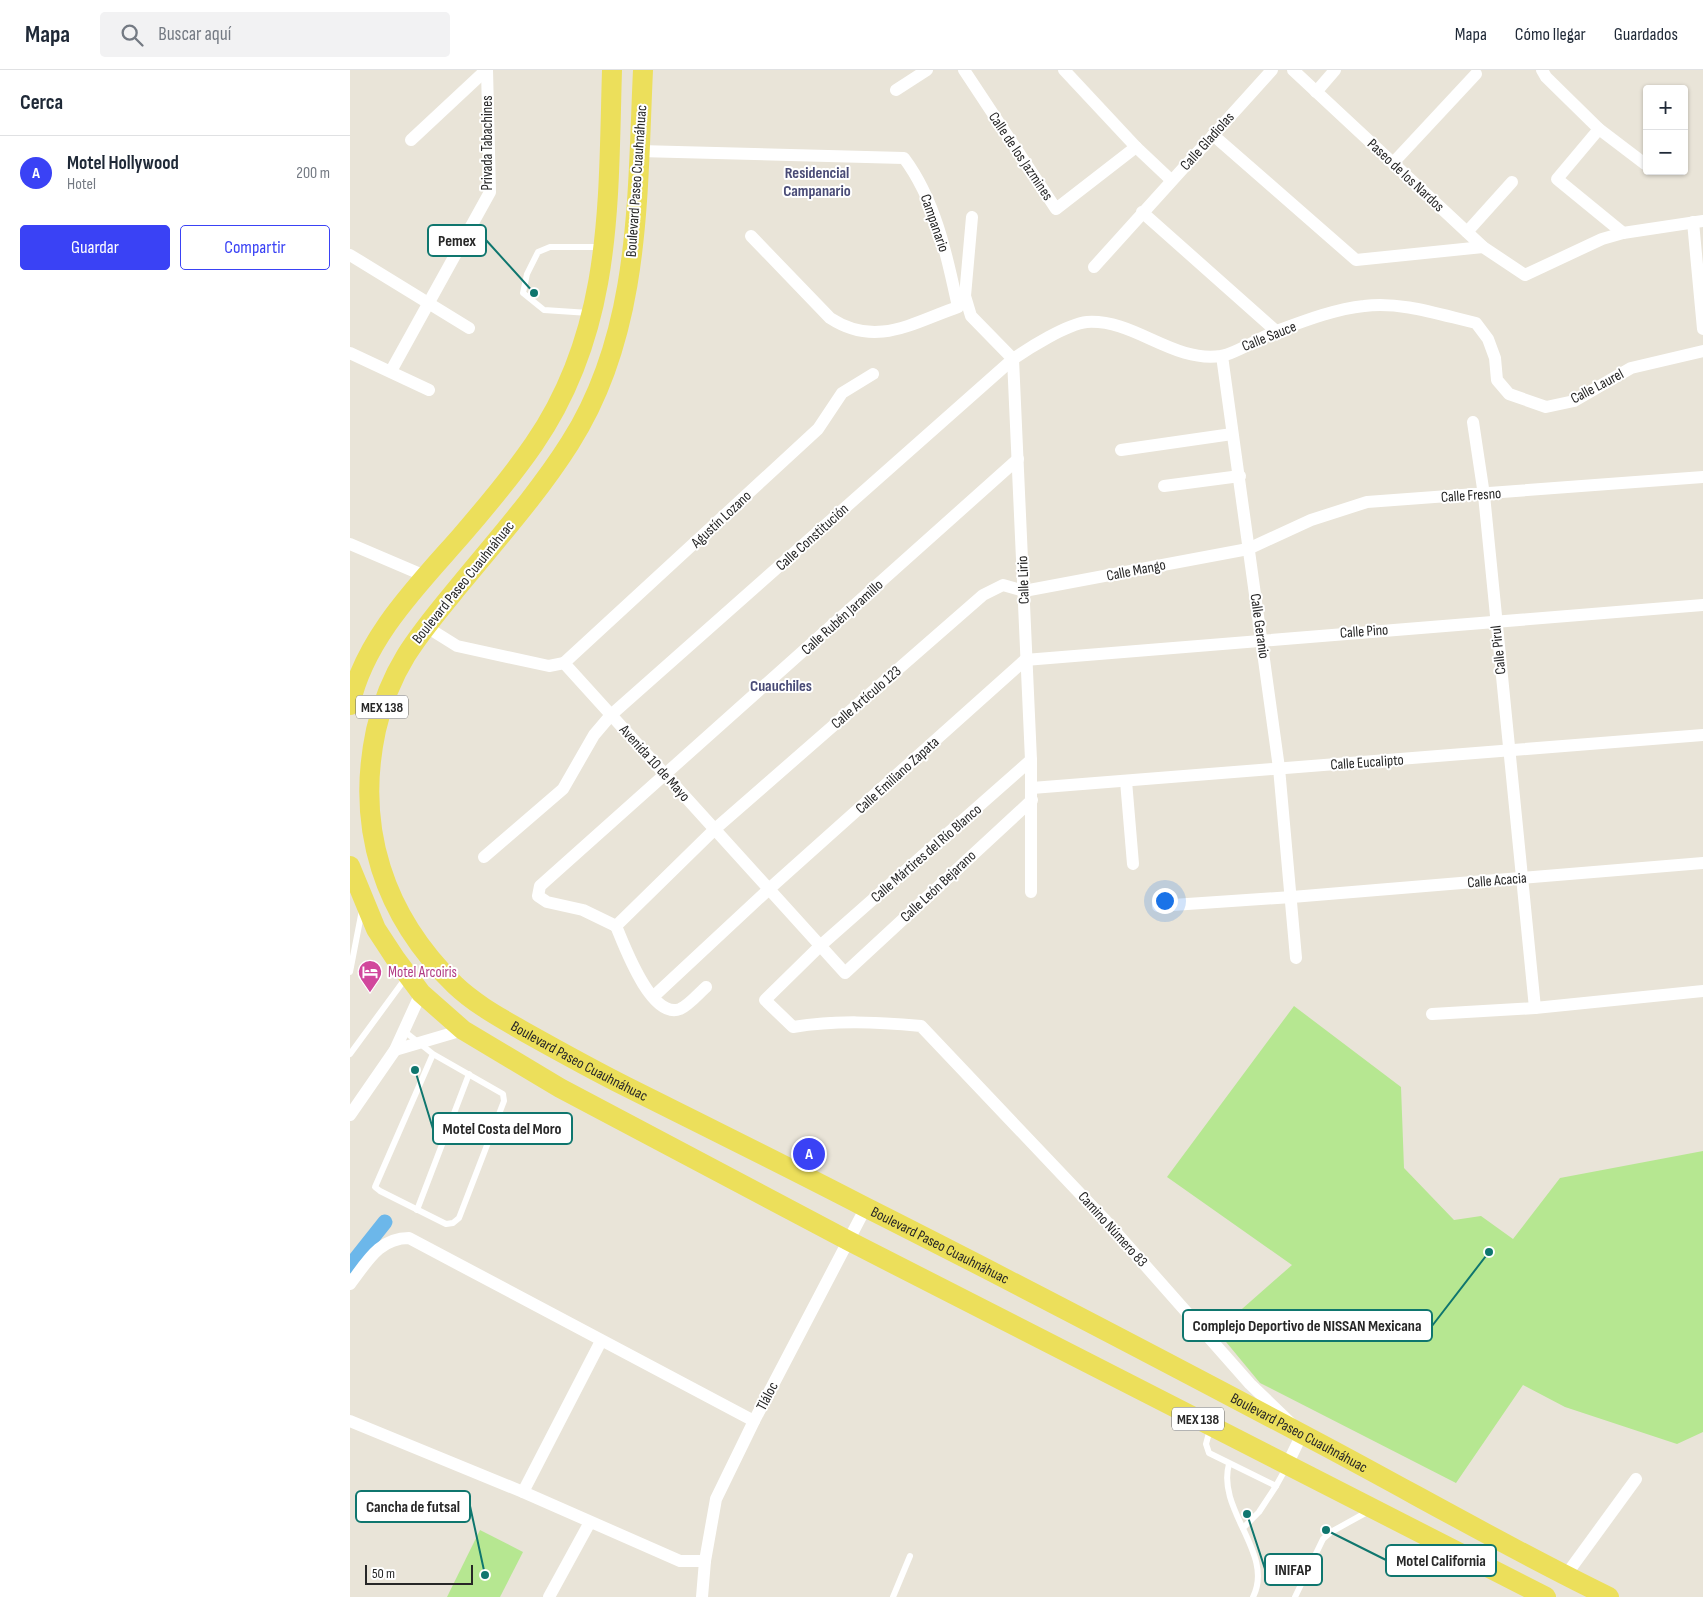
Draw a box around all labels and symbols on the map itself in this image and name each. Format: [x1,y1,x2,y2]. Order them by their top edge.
street label: Privada Tabachines [478,95,497,191]
street label: Boulevard Paseo Cuauhnáhuac [622,104,651,258]
street label: Calle de los Jazmines [984,108,1057,204]
street label: Calle Gladiolas [1176,108,1239,174]
street label: Paseo de los Nardos [1363,135,1448,216]
district label: Residencial Campanario [783,164,851,201]
street label: Campanario [916,192,953,255]
callout: Pemex [428,225,486,256]
text: Pemex [438,232,476,251]
street label: Calle Sauce [1239,317,1299,356]
street label: Calle Laurel [1567,365,1627,408]
street label: Calle Fresno [1440,484,1502,507]
street label: Agustín Lozano [686,487,756,553]
street label: Calle Constitución [772,500,853,575]
street label: Boulevard Paseo Cuauhnáhuac [408,517,519,648]
street label: Calle Lirio [1013,555,1034,605]
street label: Calle Mango [1105,555,1167,586]
street label: Calle Rubén Jaramillo [797,576,887,659]
street label: Calle Geranio [1246,592,1273,660]
street label: Calle Pino [1339,620,1389,643]
street label: Calle Pirul [1486,624,1511,675]
street label: Calle Artículo 123 [827,662,905,733]
district label: Cuauchiles [750,677,812,696]
road number: MEX 138 [356,696,408,719]
street label: Avenida 10 de Mayo [614,720,694,806]
street label: Calle Emiliano Zapata [852,733,943,818]
street label: Calle Eucalipto [1330,750,1404,775]
street label: Calle Mártires del Río Blanco [867,800,986,907]
street label: Calle León Bejarano [896,846,980,926]
street label: Calle Acacia [1467,868,1528,893]
your location [1152,888,1178,914]
hotel icon: Motel Arcoiris [357,959,383,993]
place label: Motel Arcoiris [388,963,457,982]
street label: Boulevard Paseo Cuauhnáhuac [507,1017,651,1106]
callout: Motel Costa del Moro [433,1113,572,1144]
text: Motel Costa del Moro [443,1120,561,1139]
pin: A [793,1135,825,1173]
street label: Camino Número 83 [1074,1188,1152,1271]
street label: Boulevard Paseo Cuauhnáhuac [868,1203,1012,1289]
callout: Complejo Deportivo de NISSAN Mexicana [1183,1310,1432,1341]
text: Complejo Deportivo de NISSAN Mexicana [1193,1317,1421,1336]
street label: Tláloc [752,1379,783,1414]
street label: Boulevard Paseo Cuauhnáhuac [1227,1389,1371,1477]
road number: MEX 138 [1172,1408,1224,1430]
callout: Cancha de futsal [356,1491,470,1522]
text: Cancha de futsal [366,1498,460,1517]
callout: Motel California [1386,1545,1496,1576]
text: Motel California [1396,1552,1486,1571]
callout: INIFAP [1265,1554,1322,1585]
text: INIFAP [1275,1561,1311,1580]
scale bar [365,1562,472,1585]

